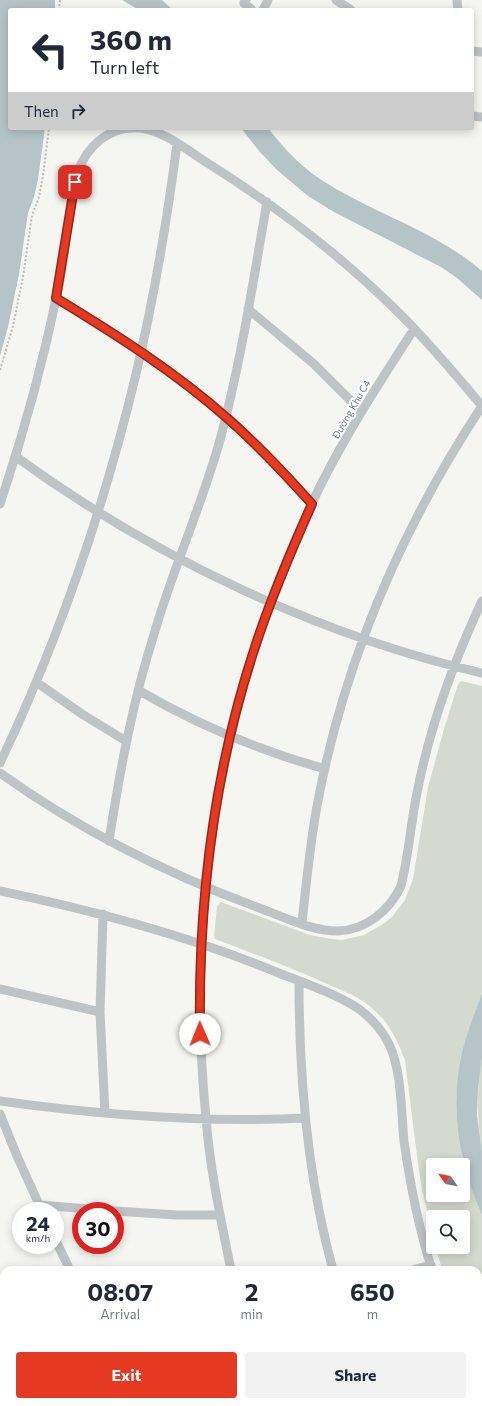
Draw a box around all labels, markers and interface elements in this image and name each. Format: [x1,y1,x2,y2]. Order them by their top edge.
text: 360 m [90,22,172,56]
icon: left [24,24,76,76]
text: Turn left [90,56,159,78]
icon: right [67,100,89,122]
text: Then [24,102,59,120]
pin [58,165,92,199]
icon: arrive [64,171,86,193]
street label: Đường Khu C4 [329,377,373,441]
position arrow [179,1013,221,1055]
north arrow [426,1158,470,1202]
map controls [426,1158,470,1254]
speed limit sign: 30 [72,1202,124,1254]
button: search [426,1210,470,1254]
text: 24 [26,1211,50,1235]
text: km/h [26,1232,50,1244]
text: 08:07 [87,1277,153,1306]
text: 2 [245,1277,258,1306]
text: 650 [350,1277,395,1306]
text: Arrival [101,1306,140,1322]
text: min [241,1306,263,1322]
text: m [367,1306,378,1322]
button: Exit [16,1352,237,1398]
button: Share [245,1352,466,1398]

